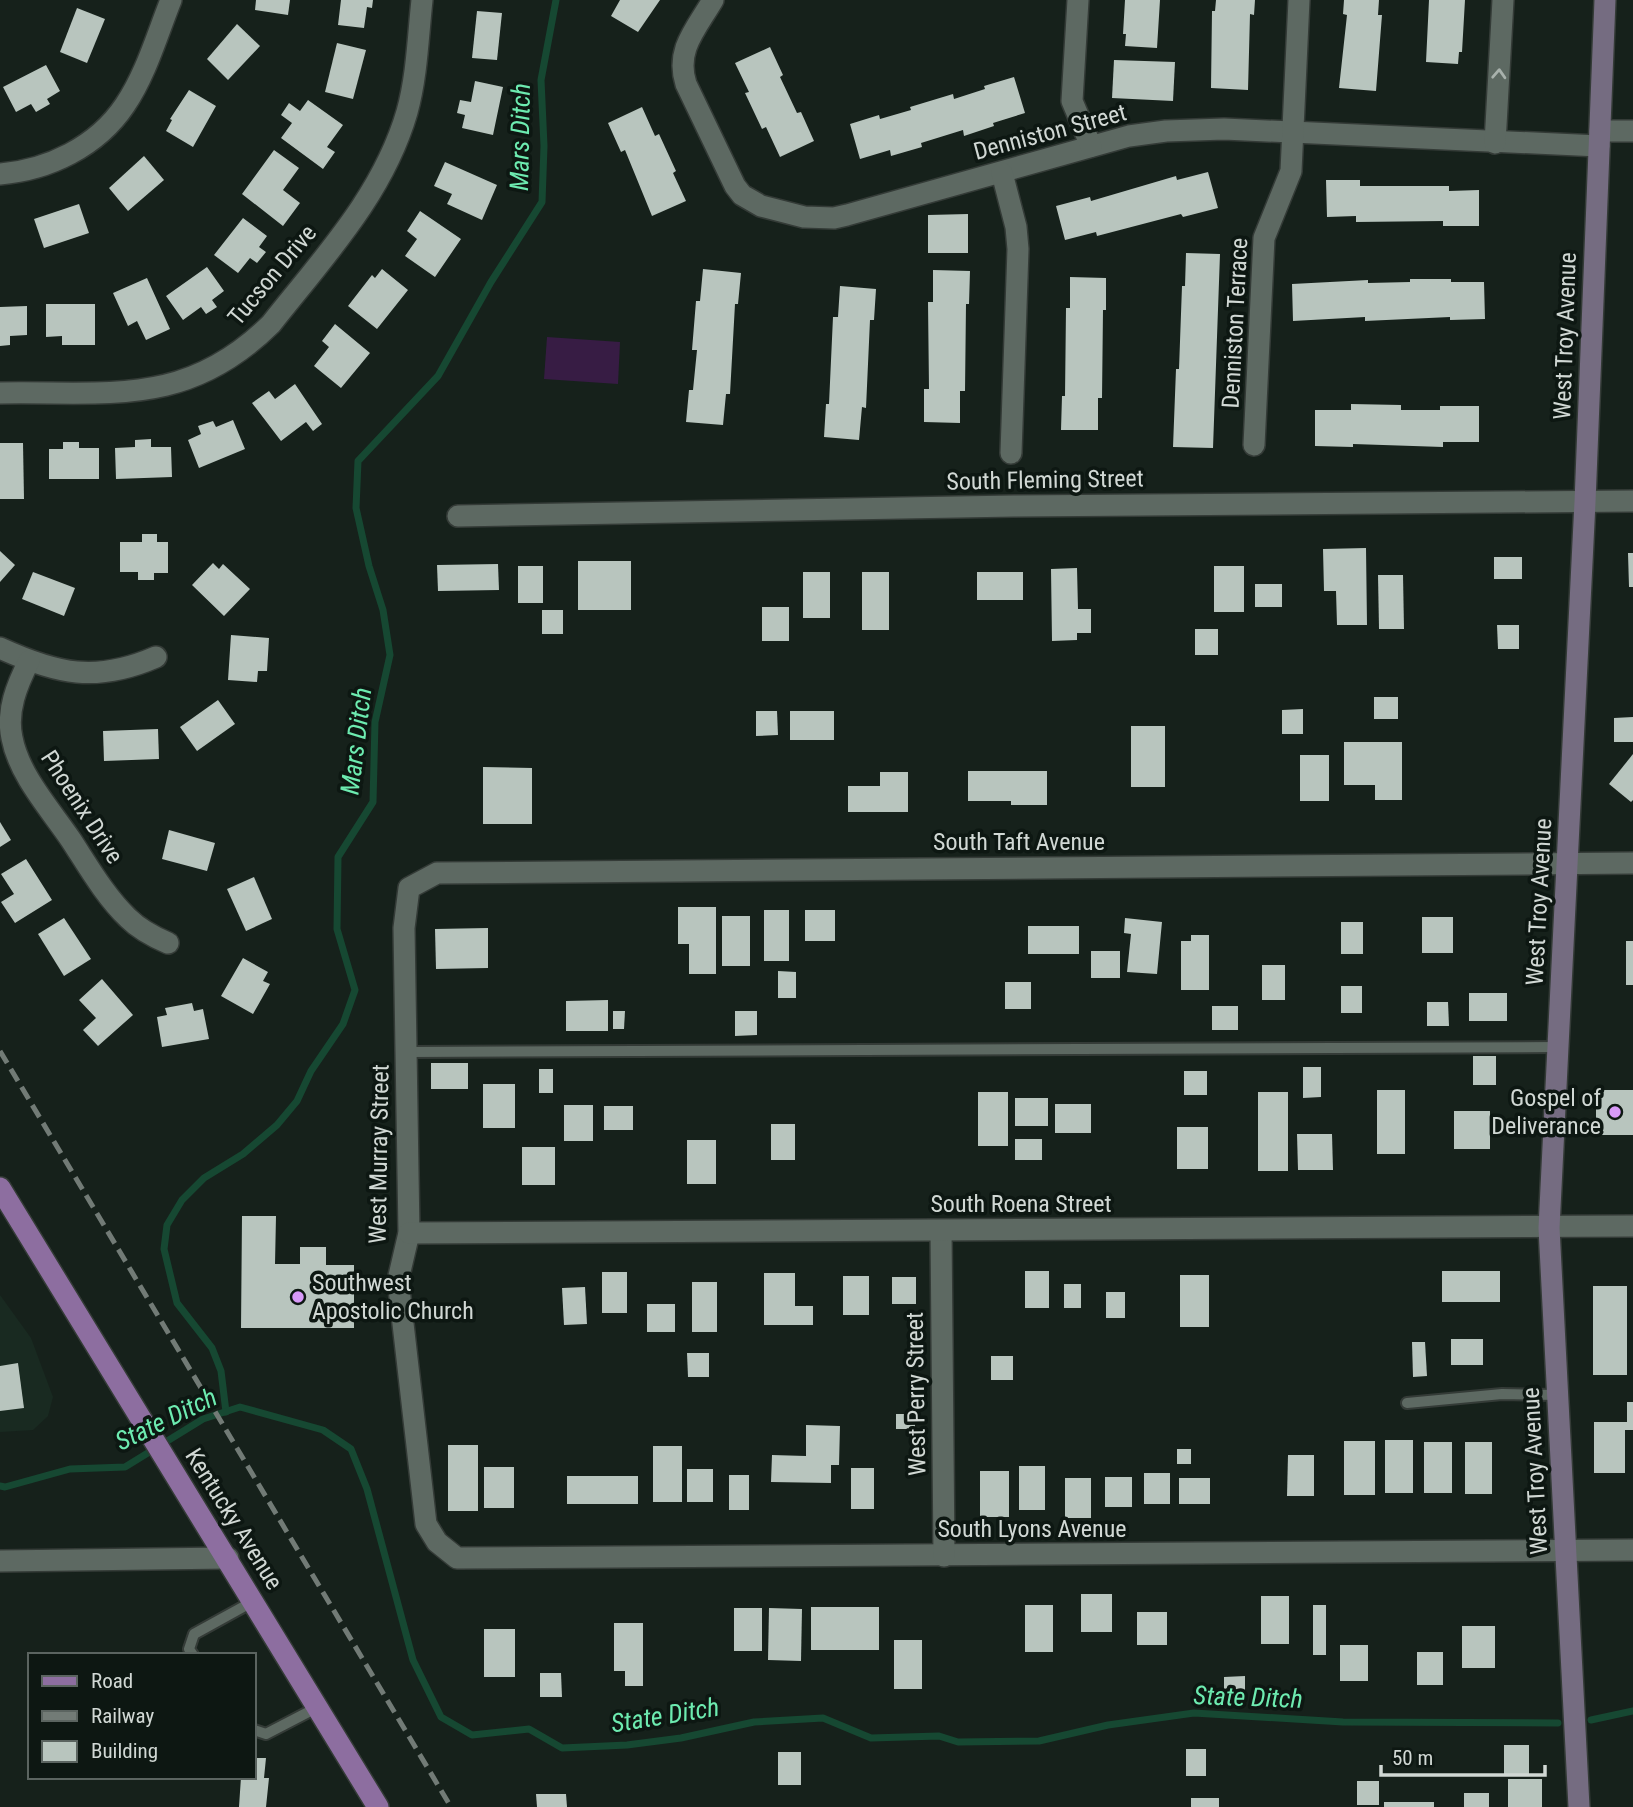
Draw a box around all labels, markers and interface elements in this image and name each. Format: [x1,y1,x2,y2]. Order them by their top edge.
one-way arrow [1491,69,1506,80]
water label: Mars Ditch [504,83,536,191]
street label: Denniston Street [971,98,1129,166]
street label: Tucson Drive [222,219,322,331]
street label: Denniston Terrace [1217,237,1253,409]
street label: West Troy Avenue [1548,252,1582,420]
street label: South Fleming Street [946,464,1144,496]
water label: Mars Ditch [335,686,377,796]
street label: Phoenix Drive [35,745,129,869]
street label: West Troy Avenue [1521,818,1557,986]
street label: South Taft Avenue [933,828,1105,856]
street label: West Murray Street [363,1064,395,1244]
place label: Gospel of Deliverance [1491,1084,1601,1140]
marker: Gospel of Deliverance [1607,1104,1623,1120]
street label: South Roena Street [930,1190,1112,1218]
place label: Southwest Apostolic Church [312,1269,474,1325]
marker: Southwest Apostolic Church [290,1289,306,1305]
street label: West Perry Street [901,1312,931,1476]
water label: State Ditch [110,1382,222,1456]
street label: West Troy Avenue [1517,1387,1553,1555]
street label: Kentucky Avenue [180,1443,288,1595]
street label: South Lyons Avenue [937,1515,1127,1543]
legend [28,1653,256,1779]
text: Road [91,1669,133,1693]
water label: State Ditch [1193,1680,1303,1714]
water label: State Ditch [609,1692,721,1738]
text: Railway [91,1704,154,1728]
scale bar [1381,1734,1546,1778]
text: Building [91,1739,158,1763]
text: 50 m [1392,1746,1433,1770]

